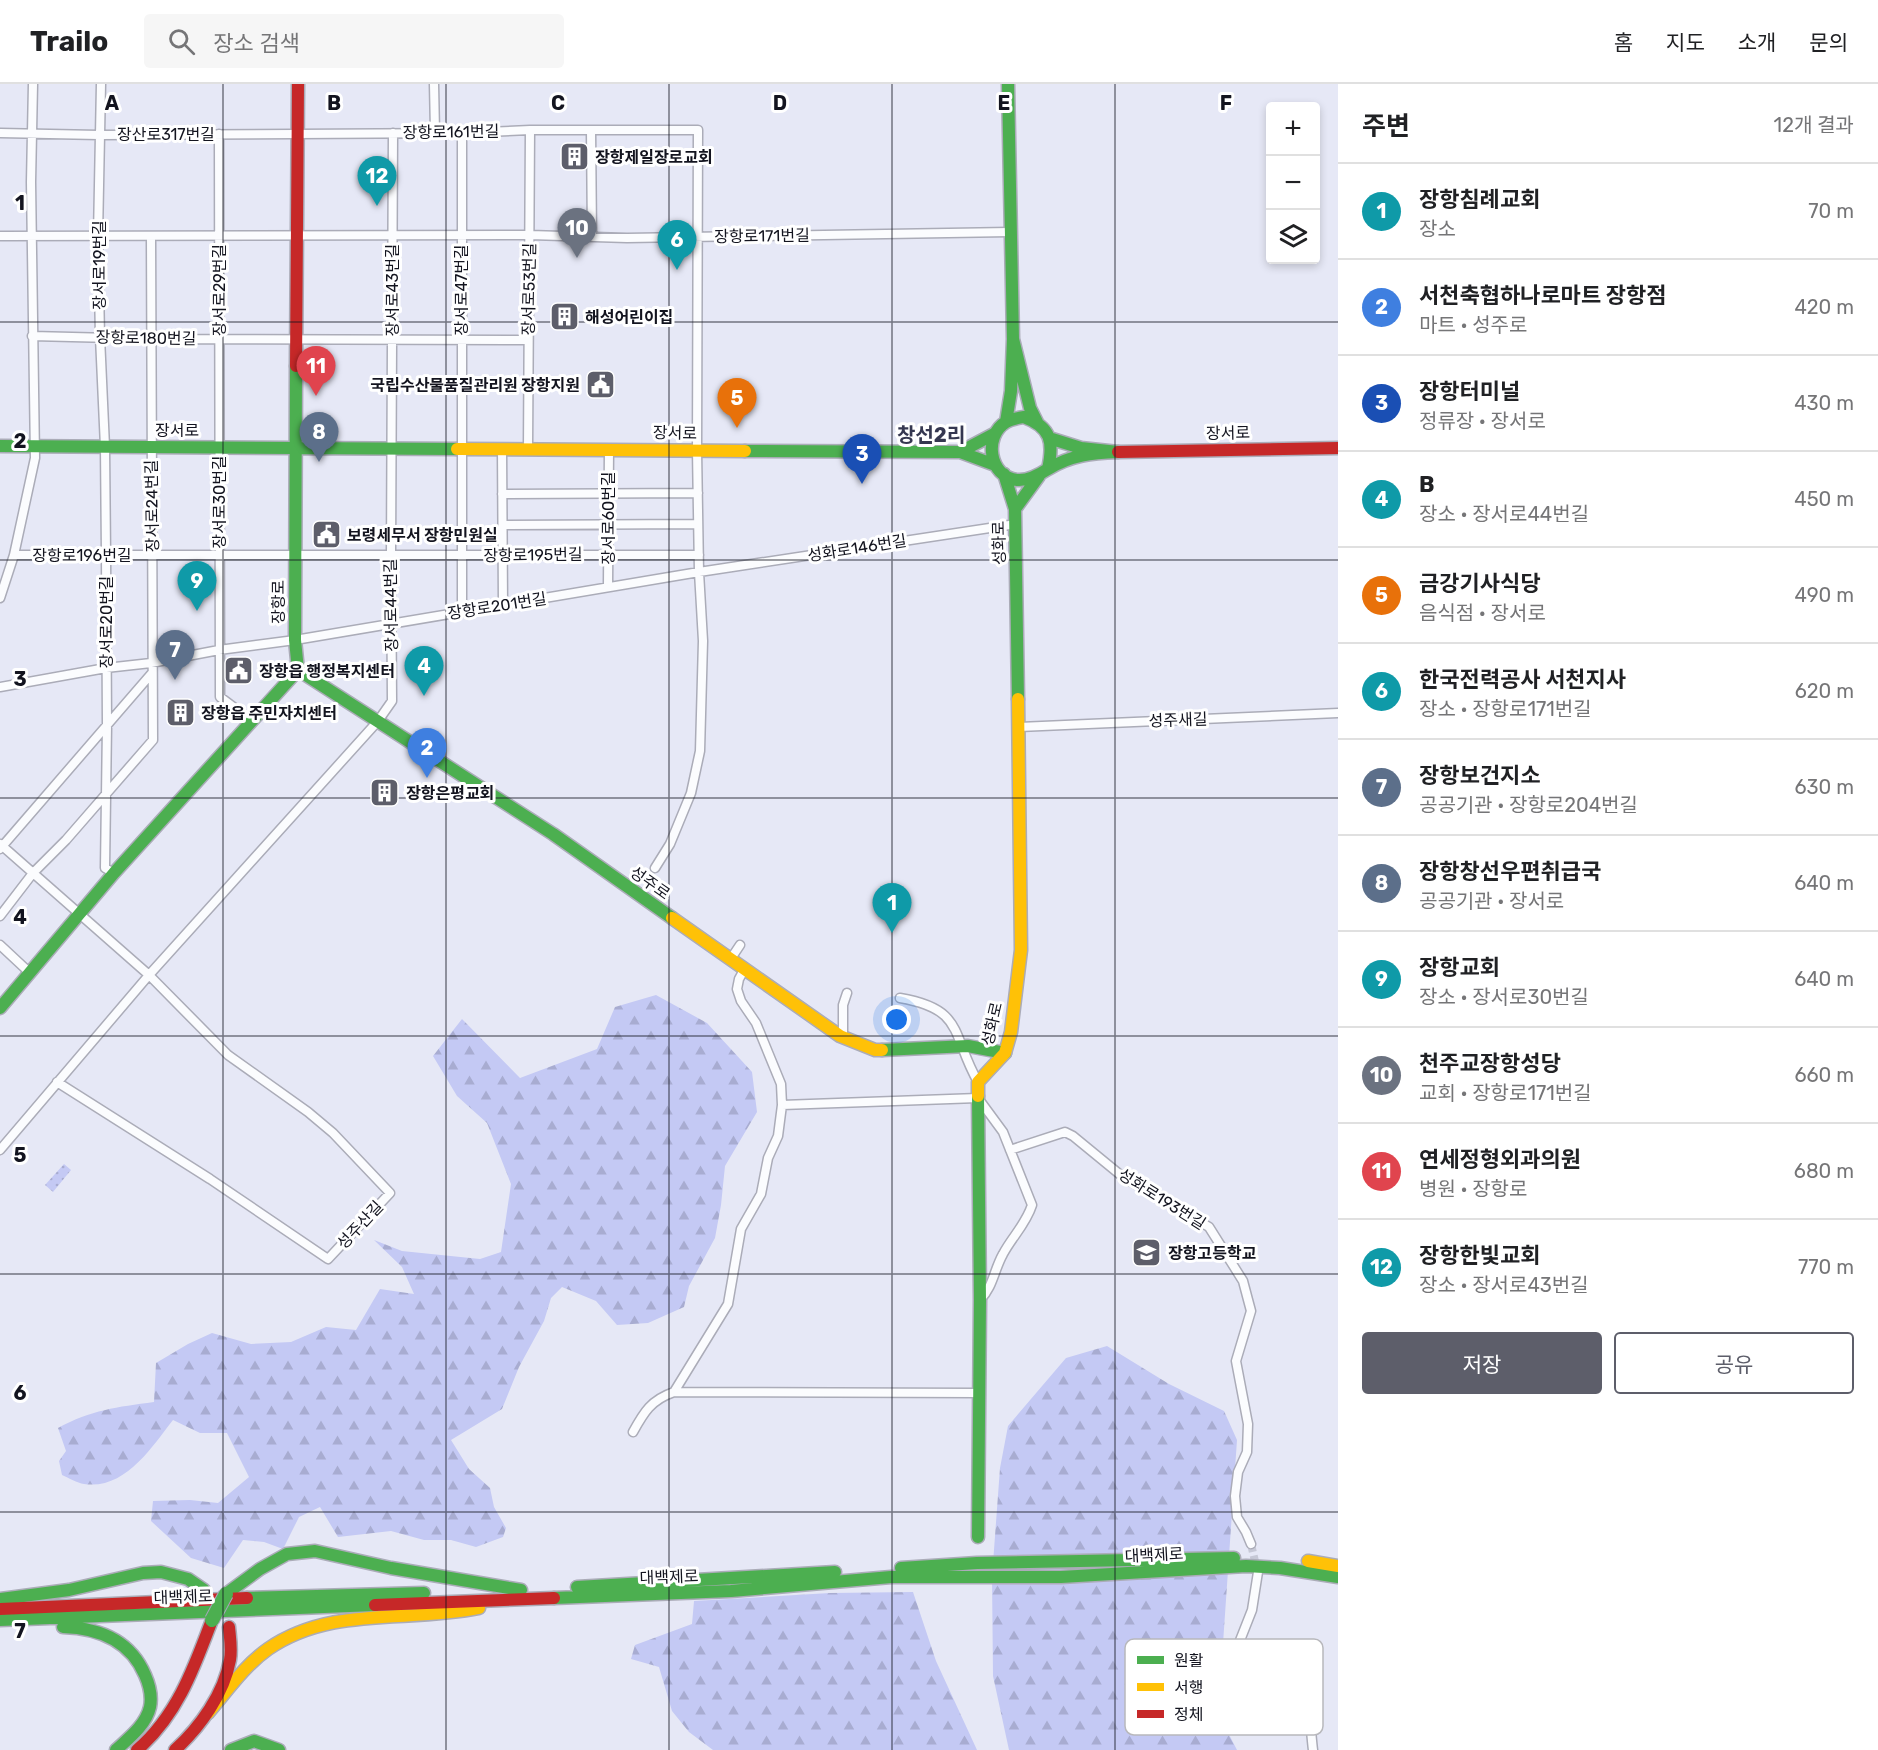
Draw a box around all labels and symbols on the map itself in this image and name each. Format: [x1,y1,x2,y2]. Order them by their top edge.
text: A [105,91,120,115]
text: B [327,91,341,115]
text: C [551,91,565,115]
text: D [773,91,787,115]
text: E [998,91,1010,115]
text: F [1220,91,1232,115]
street label: 장항로161번길 [403,122,499,142]
street label: 장산로317번길 [117,125,215,144]
building icon: 장항제일장로교회 [558,141,590,173]
place label: 장항제일장로교회 [595,148,713,167]
pin: 12 [358,156,397,206]
text: 1 [15,191,25,215]
pin: 10 [558,208,596,258]
street label: 장서로19번길 [90,220,109,310]
pin: 6 [658,220,696,270]
street label: 장항로171번길 [714,226,810,246]
street label: 장서로53번길 [519,242,539,336]
street label: 장서로43번길 [383,243,402,337]
street label: 장서로29번길 [210,244,229,336]
street label: 장서로47번길 [452,244,471,336]
building icon: 해성어린이집 [548,301,580,333]
place label: 해성어린이집 [585,308,673,327]
street label: 장항로180번길 [95,328,197,348]
pin: 11 [296,346,336,396]
public building icon: 국립수산물품질관리원 장항지원 [585,369,617,401]
place label: 국립수산물품질관리원 장항지원 [371,376,580,395]
pin: 5 [718,378,756,428]
pin: 8 [300,412,338,462]
street label: 장서로 [155,421,199,440]
street label: 장서로 [653,423,698,443]
district label: 창선2리 [897,423,965,447]
street label: 장서로 [1206,423,1251,443]
text: 2 [14,429,27,453]
pin: 3 [842,434,882,484]
street label: 장서로30번길 [210,455,229,549]
street label: 장서로24번길 [142,459,162,553]
street label: 장서로60번길 [599,471,618,565]
public building icon: 보령세무서 장항민원실 [310,519,342,551]
street label: 성화로 [989,520,1009,565]
place label: 보령세무서 장항민원실 [347,526,498,545]
street label: 성화로146번길 [806,531,908,565]
street label: 장항로195번길 [483,545,583,565]
street label: 장항로196번길 [32,546,132,565]
street label: 장서로44번길 [381,558,401,652]
pin: 9 [178,562,216,611]
street label: 장서로20번길 [97,575,116,669]
street label: 장항로 [269,580,288,624]
street label: 장항로201번길 [446,589,548,623]
pin: 7 [156,630,195,680]
pin: 4 [404,646,444,696]
public building icon: 장항읍 행정복지센터 [222,655,254,687]
place label: 장항읍 행정복지센터 [259,662,395,681]
text: 3 [13,667,27,691]
building icon: 장항읍 주민자치센터 [164,697,196,729]
place label: 장항읍 주민자치센터 [201,704,337,723]
street label: 성주새길 [1148,709,1208,731]
pin: 2 [408,728,446,778]
building icon: 장항은평교회 [369,777,401,809]
place label: 장항은평교회 [406,784,494,803]
street label: 성주로 [626,863,674,904]
pin: 1 [872,884,912,933]
text: 4 [13,905,27,929]
street label: 성화로 [978,1000,1006,1048]
your location [882,1005,911,1034]
text: 5 [14,1143,27,1167]
street label: 성화로193번길 [1115,1165,1209,1233]
street label: 성주산길 [333,1197,387,1253]
school or university icon: 장항고등학교 [1131,1237,1163,1269]
place label: 장항고등학교 [1168,1244,1257,1263]
text: 6 [13,1381,27,1405]
street label: 대백제로 [1124,1544,1184,1566]
street label: 대백제로 [639,1566,699,1588]
street label: 대백제로 [153,1586,213,1608]
text: 7 [14,1619,26,1643]
legend [1125,1639,1323,1735]
text: 원활 [1174,1651,1204,1670]
text: 서행 [1174,1678,1203,1697]
text: 정체 [1174,1705,1203,1724]

